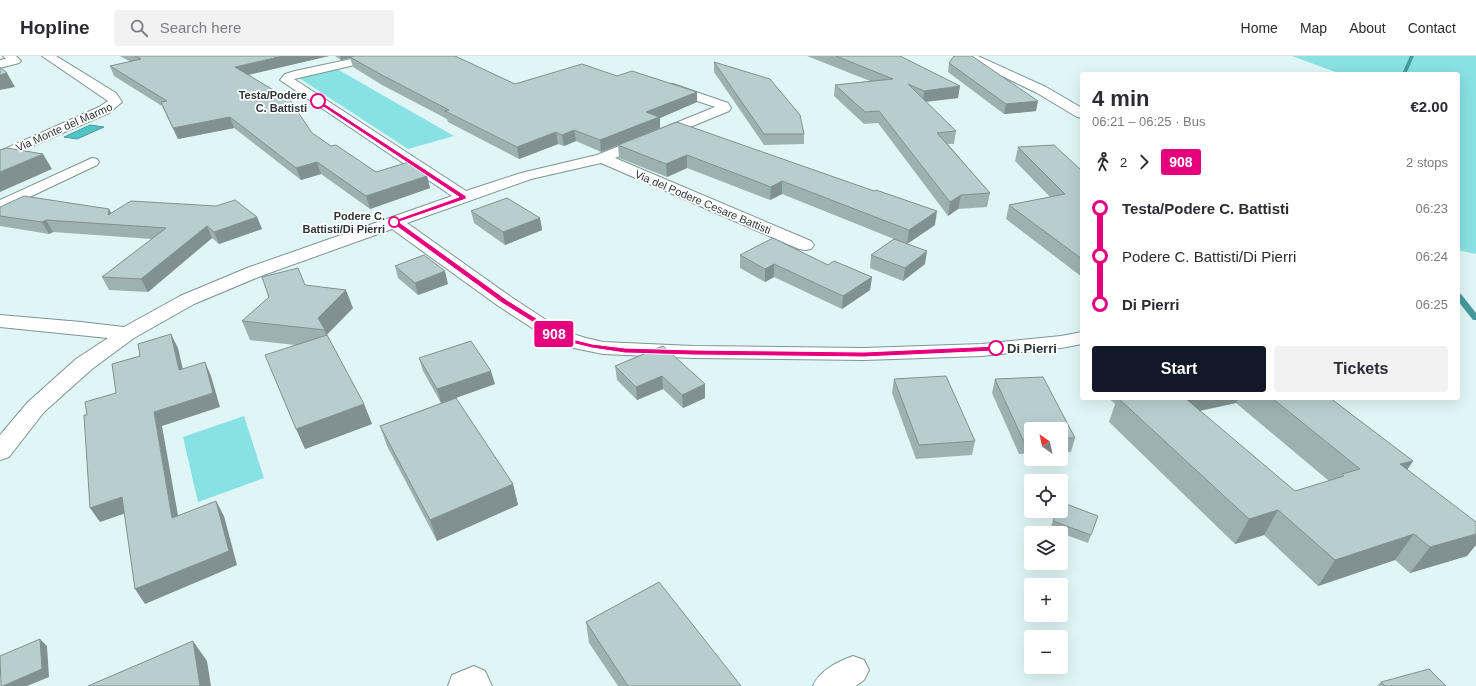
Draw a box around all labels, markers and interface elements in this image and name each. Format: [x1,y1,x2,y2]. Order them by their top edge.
search box [114,10,394,46]
text: Hopline [20,17,90,38]
icon: search [128,17,150,39]
text: Search here [160,19,241,36]
text: Home [1241,20,1278,36]
text: Map [1300,20,1327,36]
text: About [1349,20,1386,36]
text: Contact [1408,20,1456,36]
text: 4 min [1092,86,1149,111]
place label: Testa/Podere C. Battisti [239,89,307,114]
marker: Testa/Podere C. Battisti [310,93,326,109]
text: €2.00 [1410,98,1448,115]
street label: Via Monte del Marmo [14,100,114,154]
text: 06:21 – 06:25 · Bus [1092,114,1205,129]
icon: walk [1092,151,1114,173]
icon: forward [1133,151,1155,173]
text: 908 [1169,154,1193,170]
text: 2 [1120,155,1127,170]
text: 2 stops [1406,155,1448,170]
street label: Via del Podere Cesare Battisti [633,168,773,236]
text: Testa/Podere C. Battisti [1122,200,1289,217]
text: 06:23 [1415,201,1448,216]
place label: Podere C. Battisti/Di Pierri [302,210,385,235]
marker: Podere C. Battisti/Di Pierri [388,216,400,228]
text: Podere C. Battisti/Di Pierri [1122,248,1296,265]
text: 06:24 [1415,249,1448,264]
text: Di Pierri [1122,296,1180,313]
text: 06:25 [1415,297,1448,312]
line badge: 908 [531,321,577,347]
text: 908 [542,326,566,342]
marker: Di Pierri [988,340,1004,356]
place label: Di Pierri [1007,341,1057,356]
button: Start [1092,346,1266,392]
button: Tickets [1274,346,1448,392]
north arrow [1024,422,1068,466]
map controls [1024,422,1068,674]
button: locate [1024,474,1068,518]
button: layers [1024,526,1068,570]
button: + [1024,578,1068,622]
button: − [1024,630,1068,674]

